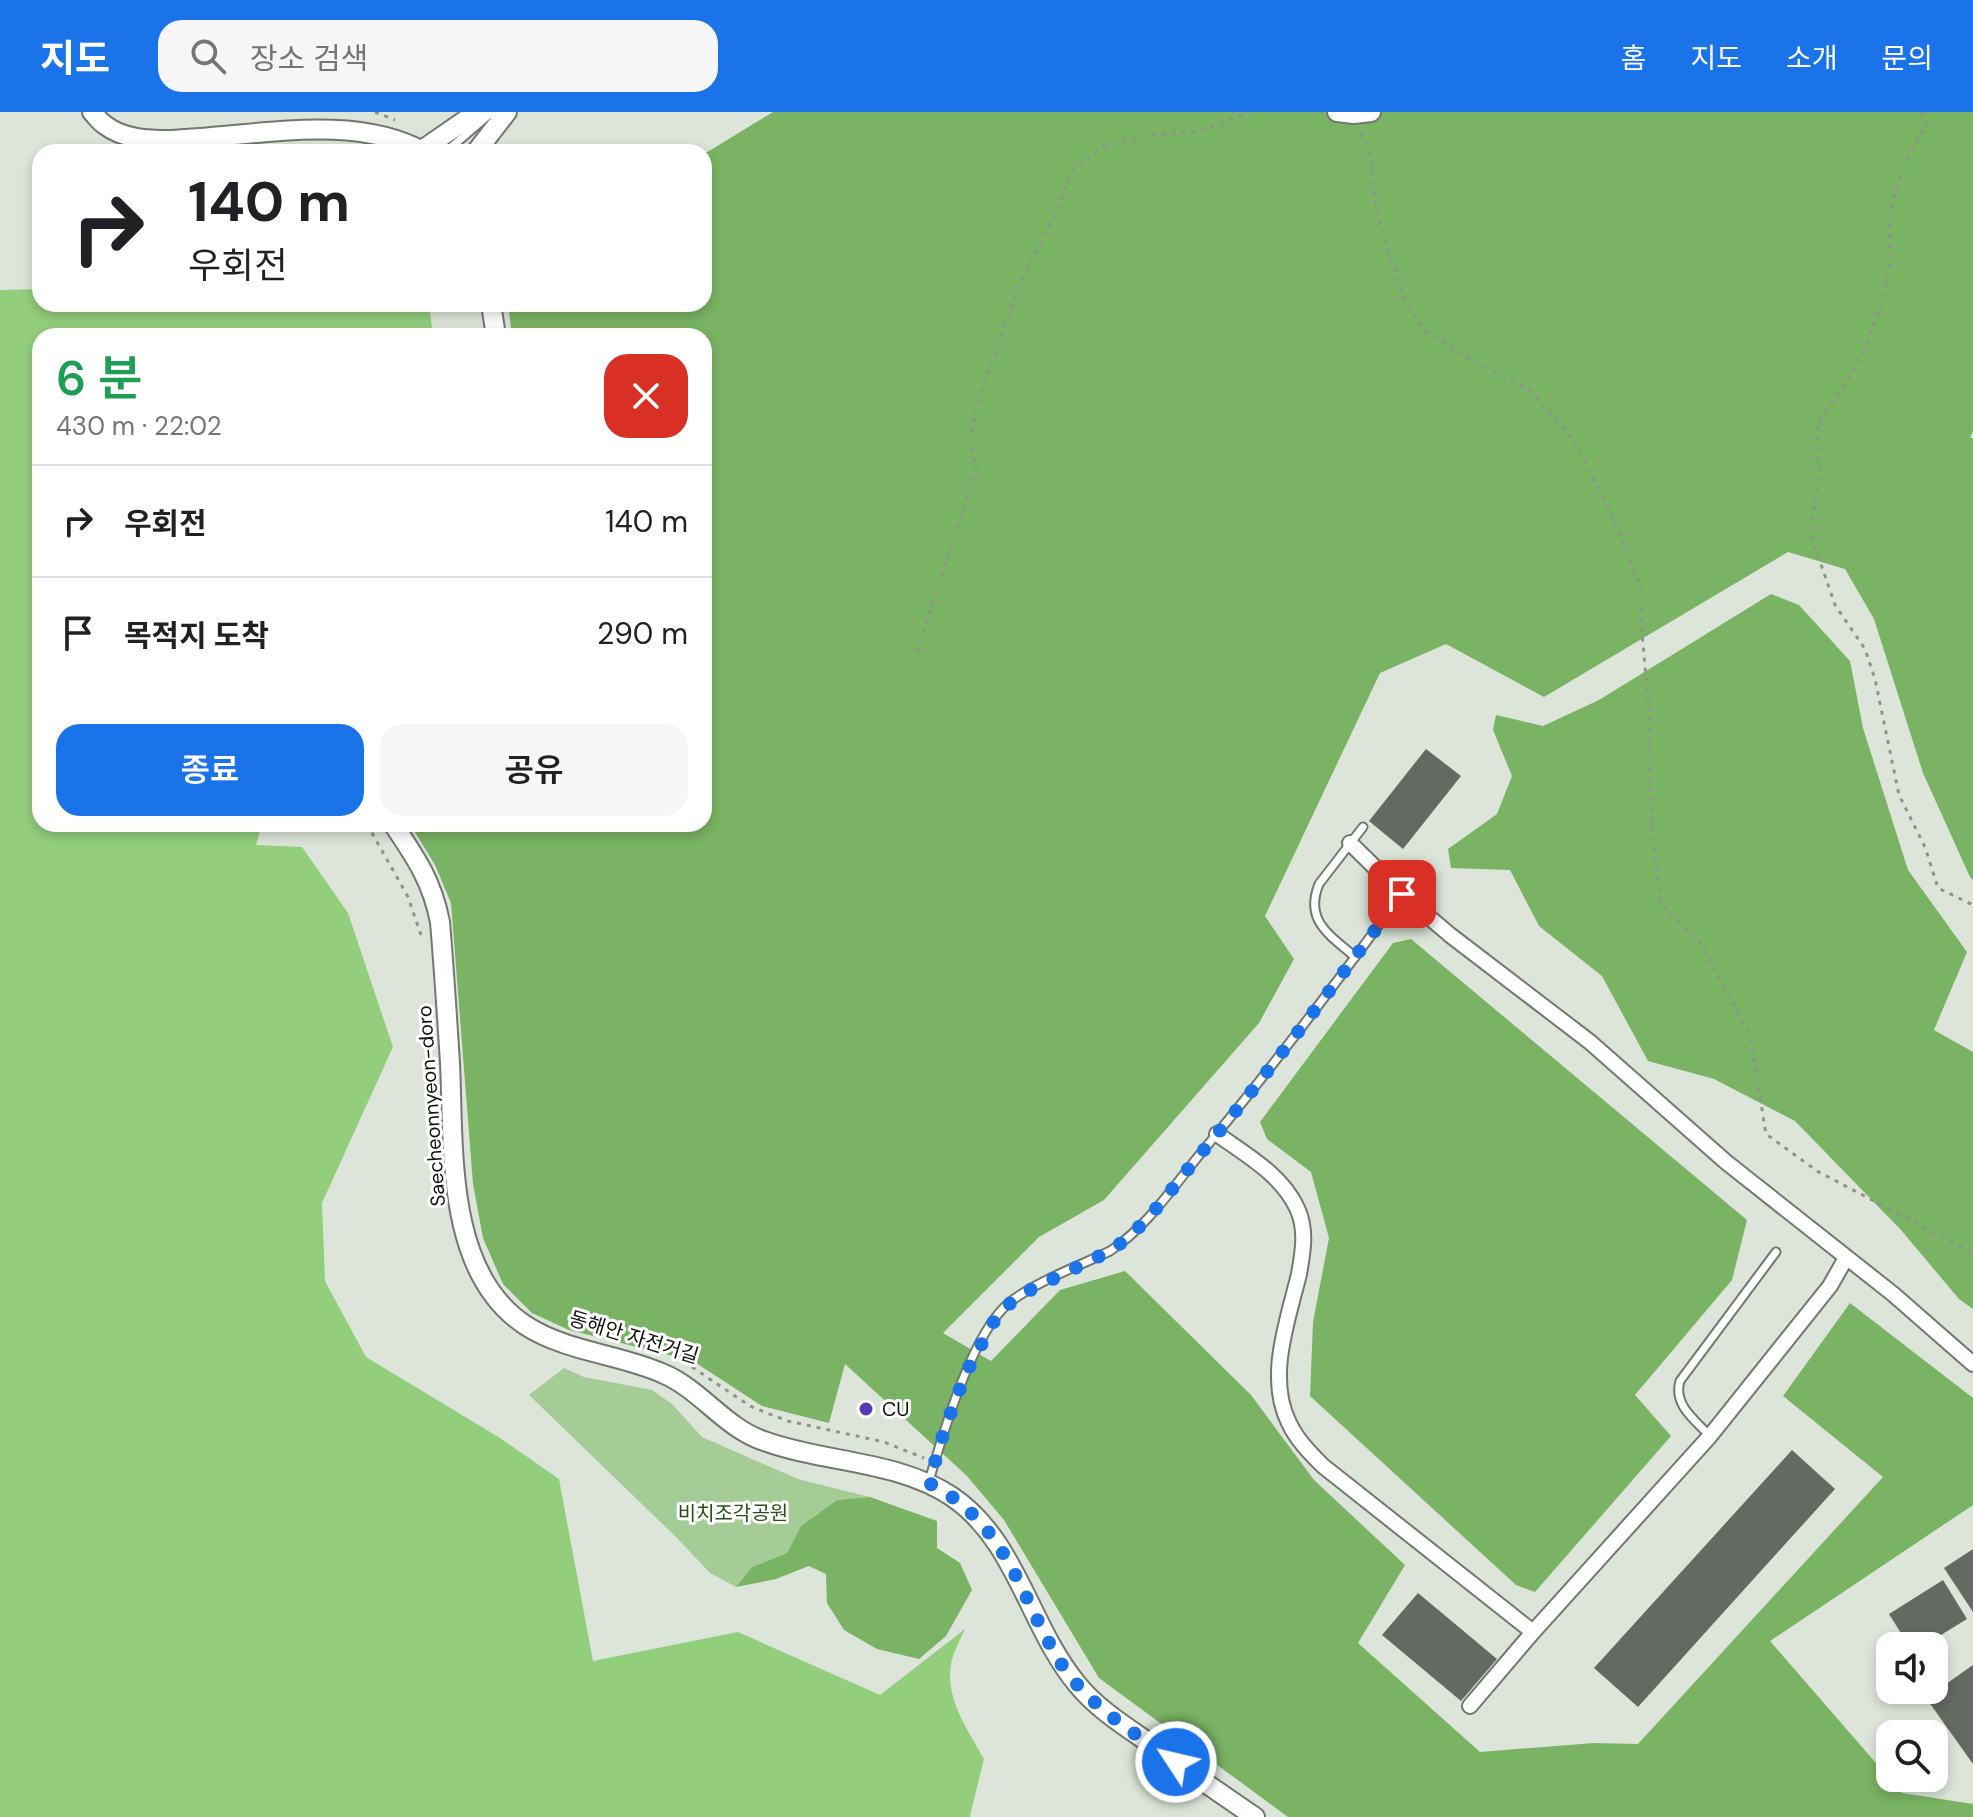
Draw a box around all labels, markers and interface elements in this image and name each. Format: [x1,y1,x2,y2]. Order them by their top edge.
search box [158,20,718,92]
text: 지도 [40,34,110,84]
icon: search [186,34,230,78]
text: 장소 검색 [250,39,368,78]
text: 홈 [1621,40,1646,77]
text: 지도 [1690,40,1742,77]
text: 소개 [1786,40,1837,77]
text: 문의 [1881,40,1933,77]
text: 140 m [188,165,350,238]
icon: right [56,176,160,280]
text: 우회전 [188,242,287,289]
text: 6 분 [56,347,142,410]
button: close [604,354,688,438]
text: 430 m · 22:02 [56,409,222,443]
icon: right [56,499,100,543]
text: 140 m [605,502,688,541]
text: 우회전 [124,504,207,543]
icon: arrive [56,611,100,655]
text: 290 m [597,614,688,653]
text: 목적지 도착 [124,616,269,655]
button: 종료 [56,724,364,816]
button: 공유 [380,724,688,816]
pin [1368,860,1436,928]
icon: arrive [1380,872,1424,916]
street label: Saecheonnyeon-doro [411,1005,451,1207]
street label: 동해안 자전거길 [566,1305,702,1369]
place label: CU [882,1396,909,1422]
marker: CU [857,1400,875,1418]
park label: 비치조각공원 [678,1500,788,1526]
map controls [1876,1632,1948,1792]
button: sound [1876,1632,1948,1704]
position arrow [1134,1720,1218,1804]
button: search [1876,1720,1948,1792]

